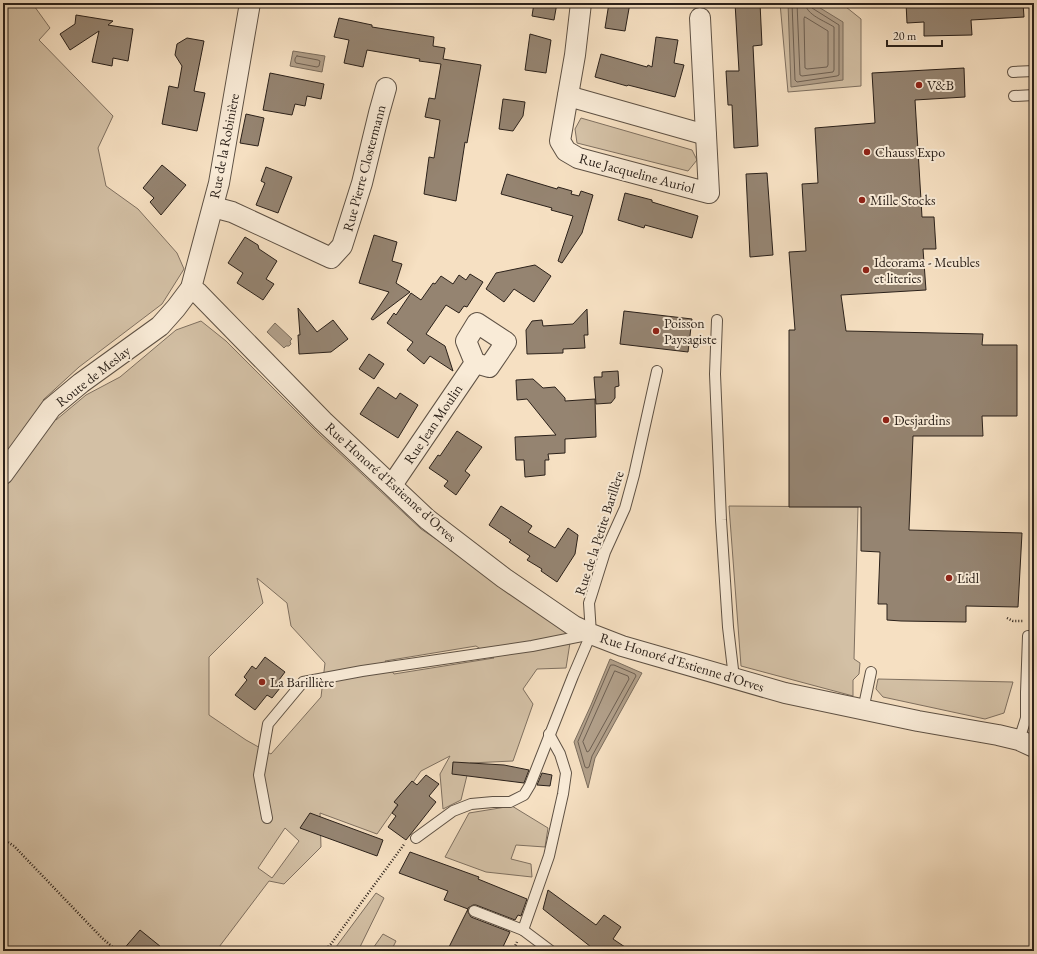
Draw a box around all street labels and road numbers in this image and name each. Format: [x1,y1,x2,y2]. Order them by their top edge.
street label: Rue de la Robinière [205,91,243,200]
street label: Rue Pierre Clostermann [338,102,390,233]
street label: Rue Jacqueline Auriol [577,149,698,197]
street label: Route de Meslay [52,341,135,411]
street label: Rue Jean Moulin [400,380,467,467]
street label: Rue Honoré d'Estienne d'Orves [322,418,461,546]
street label: Rue de la Petite Barillère [570,468,628,598]
street label: Rue Honoré d'Estienne d'Orves [598,628,767,696]

